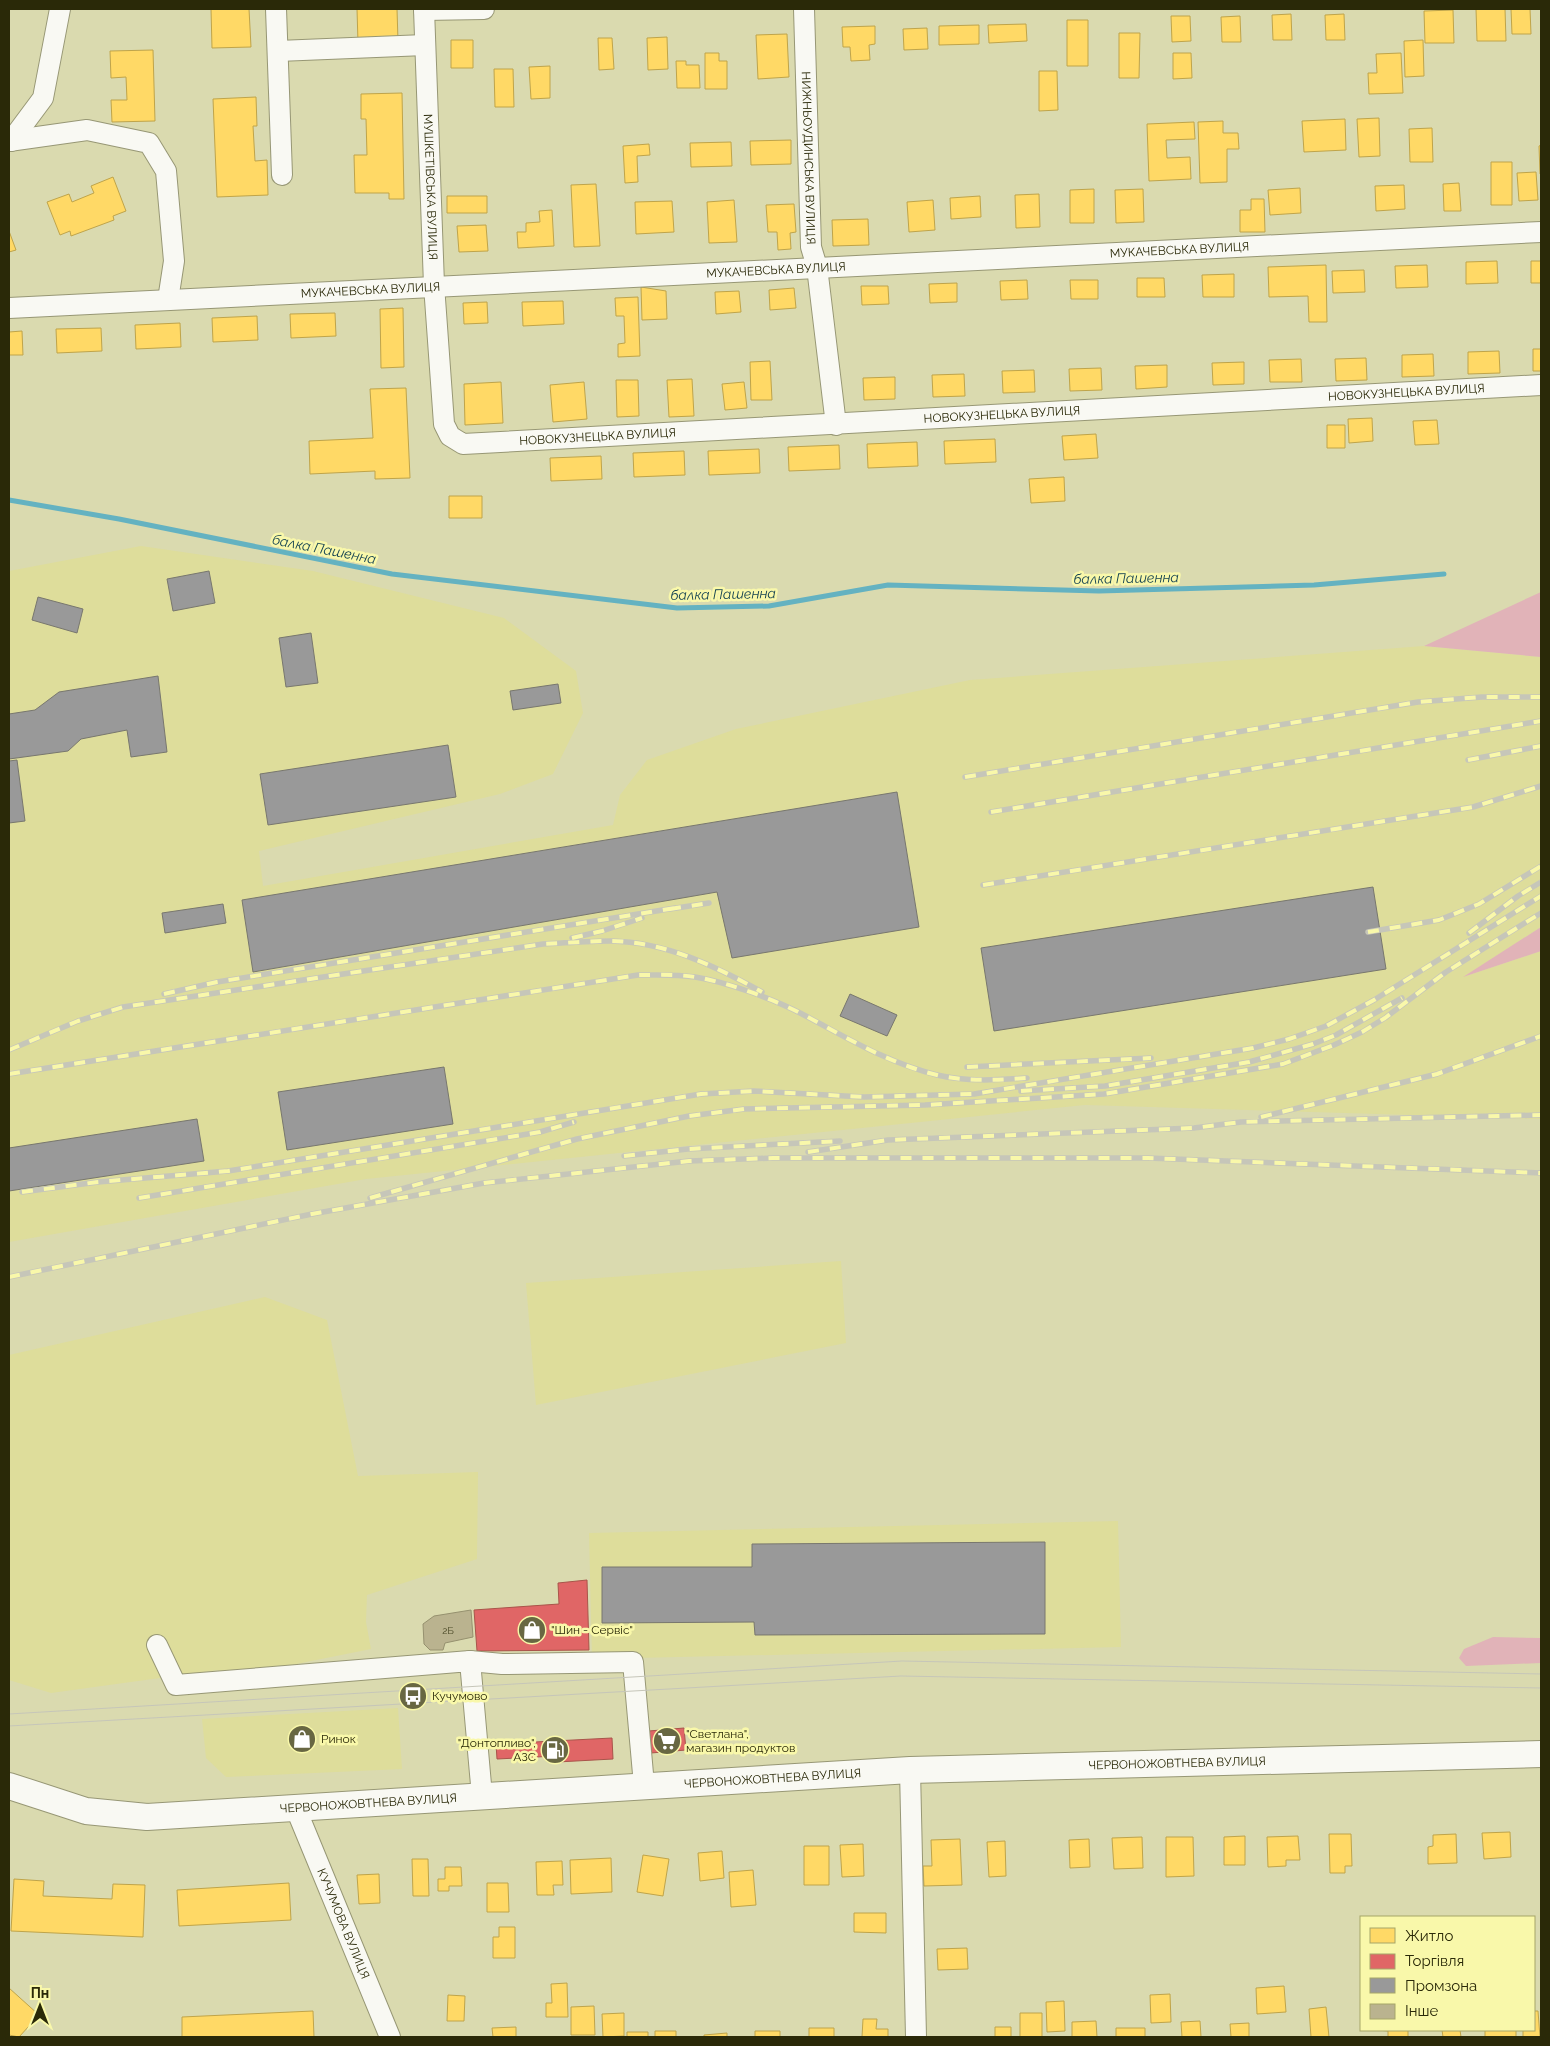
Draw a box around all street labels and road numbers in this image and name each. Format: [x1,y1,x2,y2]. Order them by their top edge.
street label: НИЖНЬОУДИНСЬКА ВУЛИЦЯ [799,71,818,245]
street label: МУШКЕТІВСЬКА ВУЛИЦЯ [421,114,440,260]
street label: МУКАЧЕВСЬКА ВУЛИЦЯ [1109,239,1250,260]
street label: МУКАЧЕВСЬКА ВУЛИЦЯ [706,259,846,280]
street label: МУКАЧЕВСЬКА ВУЛИЦЯ [300,280,441,301]
street label: НОВОКУЗНЕЦЬКА ВУЛИЦЯ [1328,381,1485,404]
street label: НОВОКУЗНЕЦЬКА ВУЛИЦЯ [923,403,1081,426]
street label: НОВОКУЗНЕЦЬКА ВУЛИЦЯ [519,425,676,448]
street label: ЧЕРВОНОЖОВТНЕВА ВУЛИЦЯ [1088,1754,1266,1772]
street label: ЧЕРВОНОЖОВТНЕВА ВУЛИЦЯ [684,1766,862,1791]
street label: ЧЕРВОНОЖОВТНЕВА ВУЛИЦЯ [279,1791,457,1816]
street label: КУЧУМОВА ВУЛИЦЯ [314,1866,372,1981]

